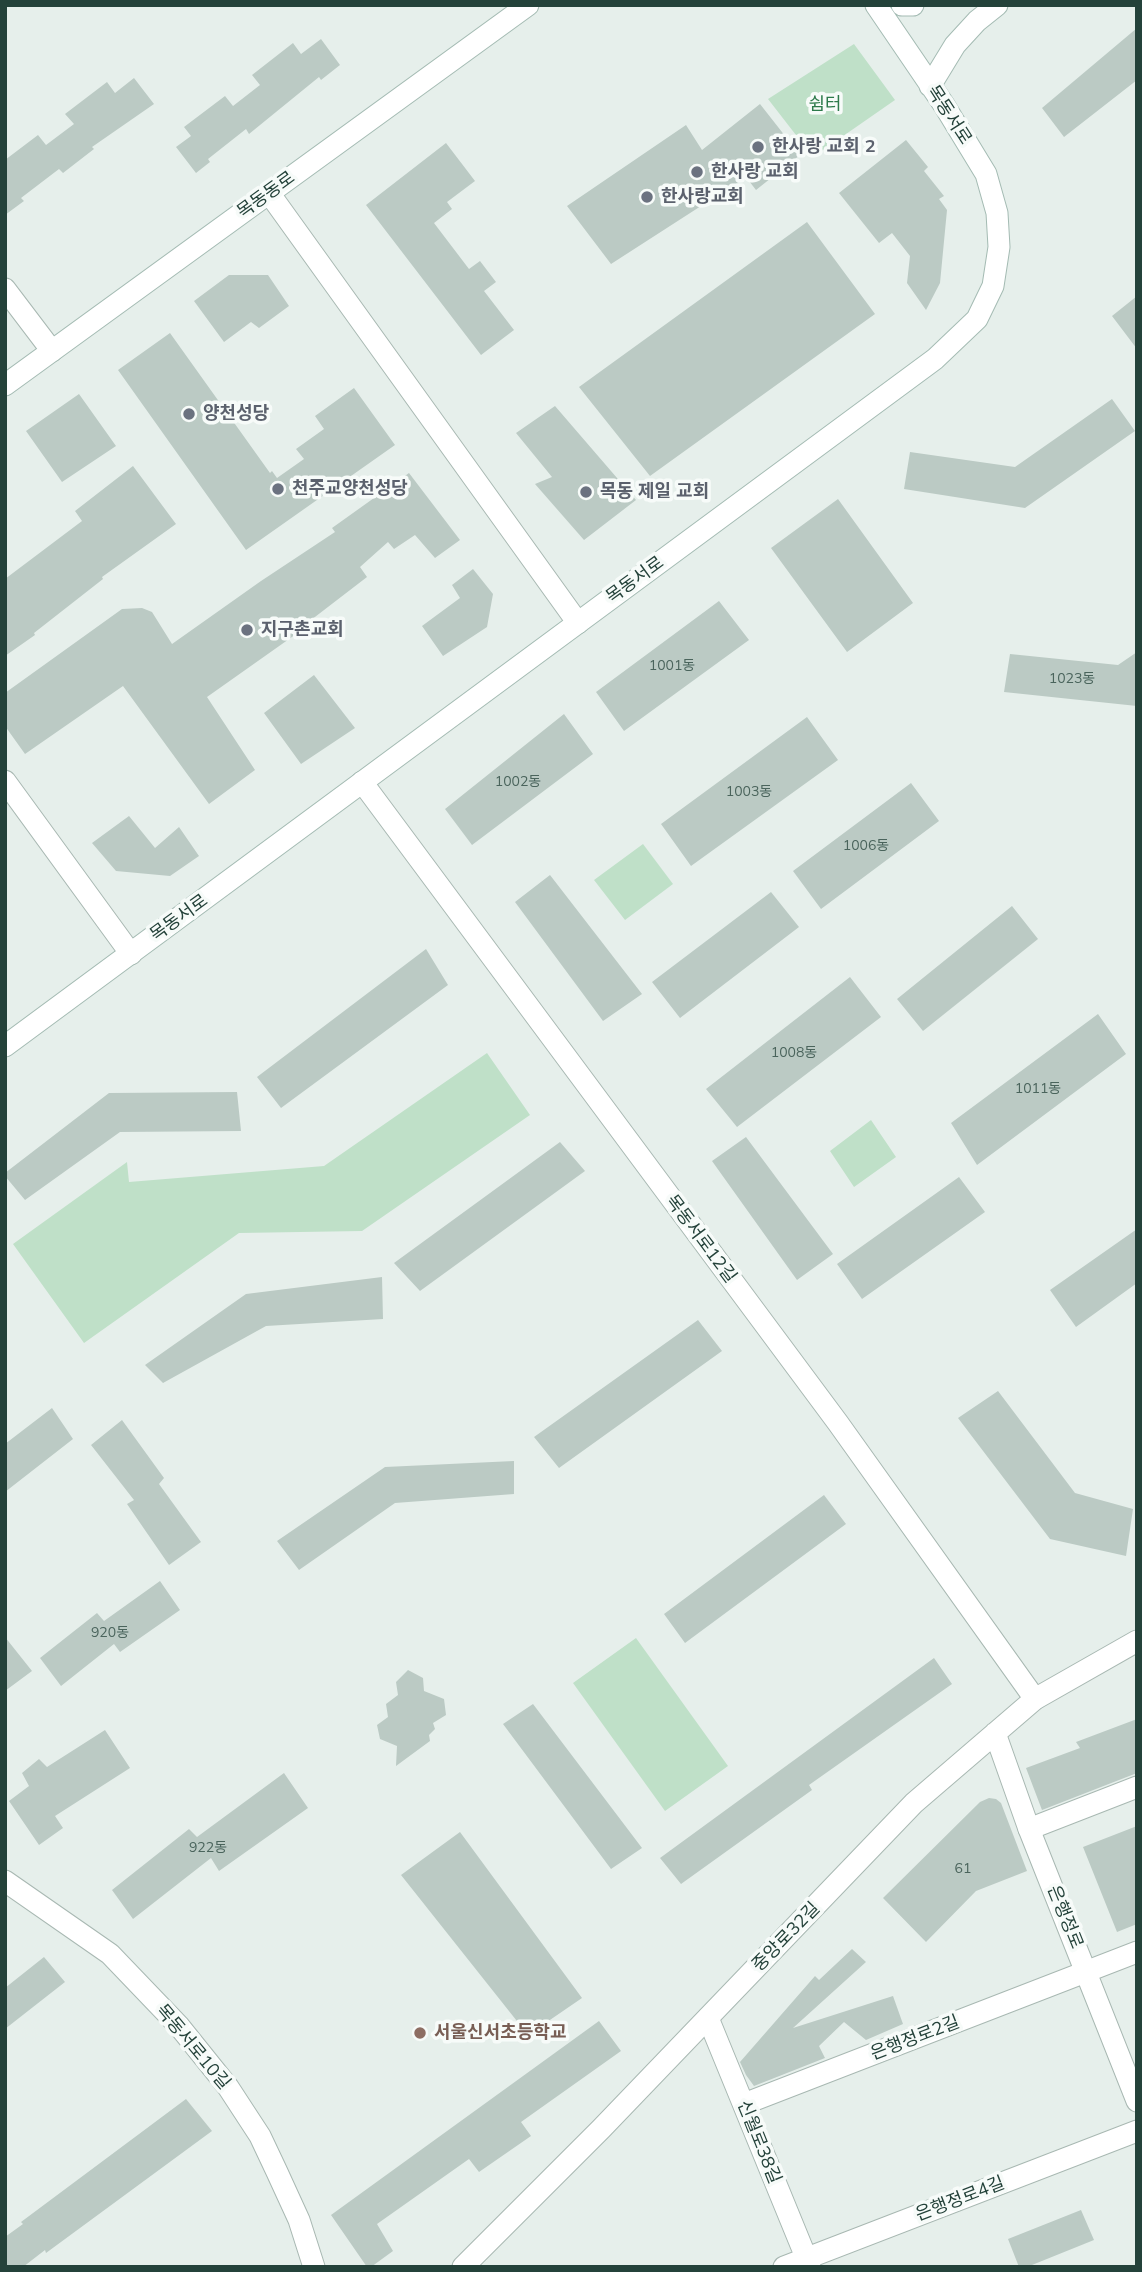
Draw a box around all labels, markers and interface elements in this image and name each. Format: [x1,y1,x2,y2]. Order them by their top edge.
street label: 목동서로 [922,81,976,149]
park label: 쉼터 [808,94,842,116]
place label: 한사랑 교회 2 [772,136,875,158]
marker: 한사랑 교회 2 [750,139,766,155]
place label: 한사랑 교회 [711,161,799,183]
marker: 한사랑 교회 [689,164,705,180]
street label: 목동동로 [233,167,299,223]
place label: 한사랑교회 [661,186,744,208]
marker: 한사랑교회 [639,189,655,205]
place label: 양천성당 [203,403,269,425]
marker: 양천성당 [181,406,197,422]
place label: 천주교양천성당 [292,478,408,500]
marker: 천주교양천성당 [270,481,286,497]
place label: 목동 제일 교회 [600,481,709,503]
marker: 목동 제일 교회 [578,484,594,500]
street label: 목동서로 [602,552,668,608]
place label: 지구촌교회 [261,619,344,641]
marker: 지구촌교회 [239,622,255,638]
house number: 1001동 [649,658,695,674]
house number: 1023동 [1049,671,1095,687]
house number: 1002동 [495,774,541,790]
house number: 1003동 [726,784,772,800]
house number: 1006동 [843,838,889,854]
street label: 목동서로 [146,890,212,946]
house number: 1008동 [771,1045,817,1061]
house number: 1011동 [1015,1081,1061,1097]
street label: 목동서로12길 [661,1191,741,1287]
house number: 920동 [91,1625,129,1641]
house number: 922동 [189,1840,227,1856]
house number: 61 [955,1861,971,1877]
street label: 은행정로 [1043,1882,1087,1952]
street label: 중앙로32길 [748,1898,824,1976]
street label: 목동서로10길 [151,2000,235,2094]
street label: 은행정로2길 [867,2011,963,2065]
place label: 서울신서초등학교 [434,2022,566,2044]
marker: 서울신서초등학교 [412,2025,428,2041]
street label: 신월로38길 [733,2097,785,2187]
street label: 은행정로4길 [912,2172,1008,2226]

